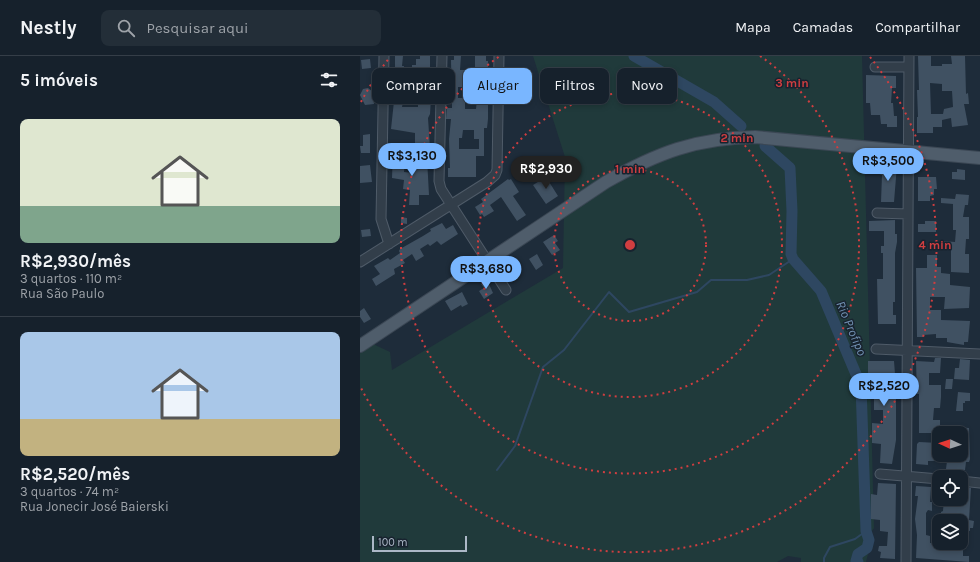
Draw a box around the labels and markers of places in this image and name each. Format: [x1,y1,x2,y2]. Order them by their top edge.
pin: R$3,130 [375,143,449,177]
pin: R$3,500 [851,148,925,182]
pin: R$2,930 [509,156,583,190]
centre of rings [623,238,637,252]
pin: R$3,680 [449,256,523,290]
pin: R$2,520 [847,373,921,407]

